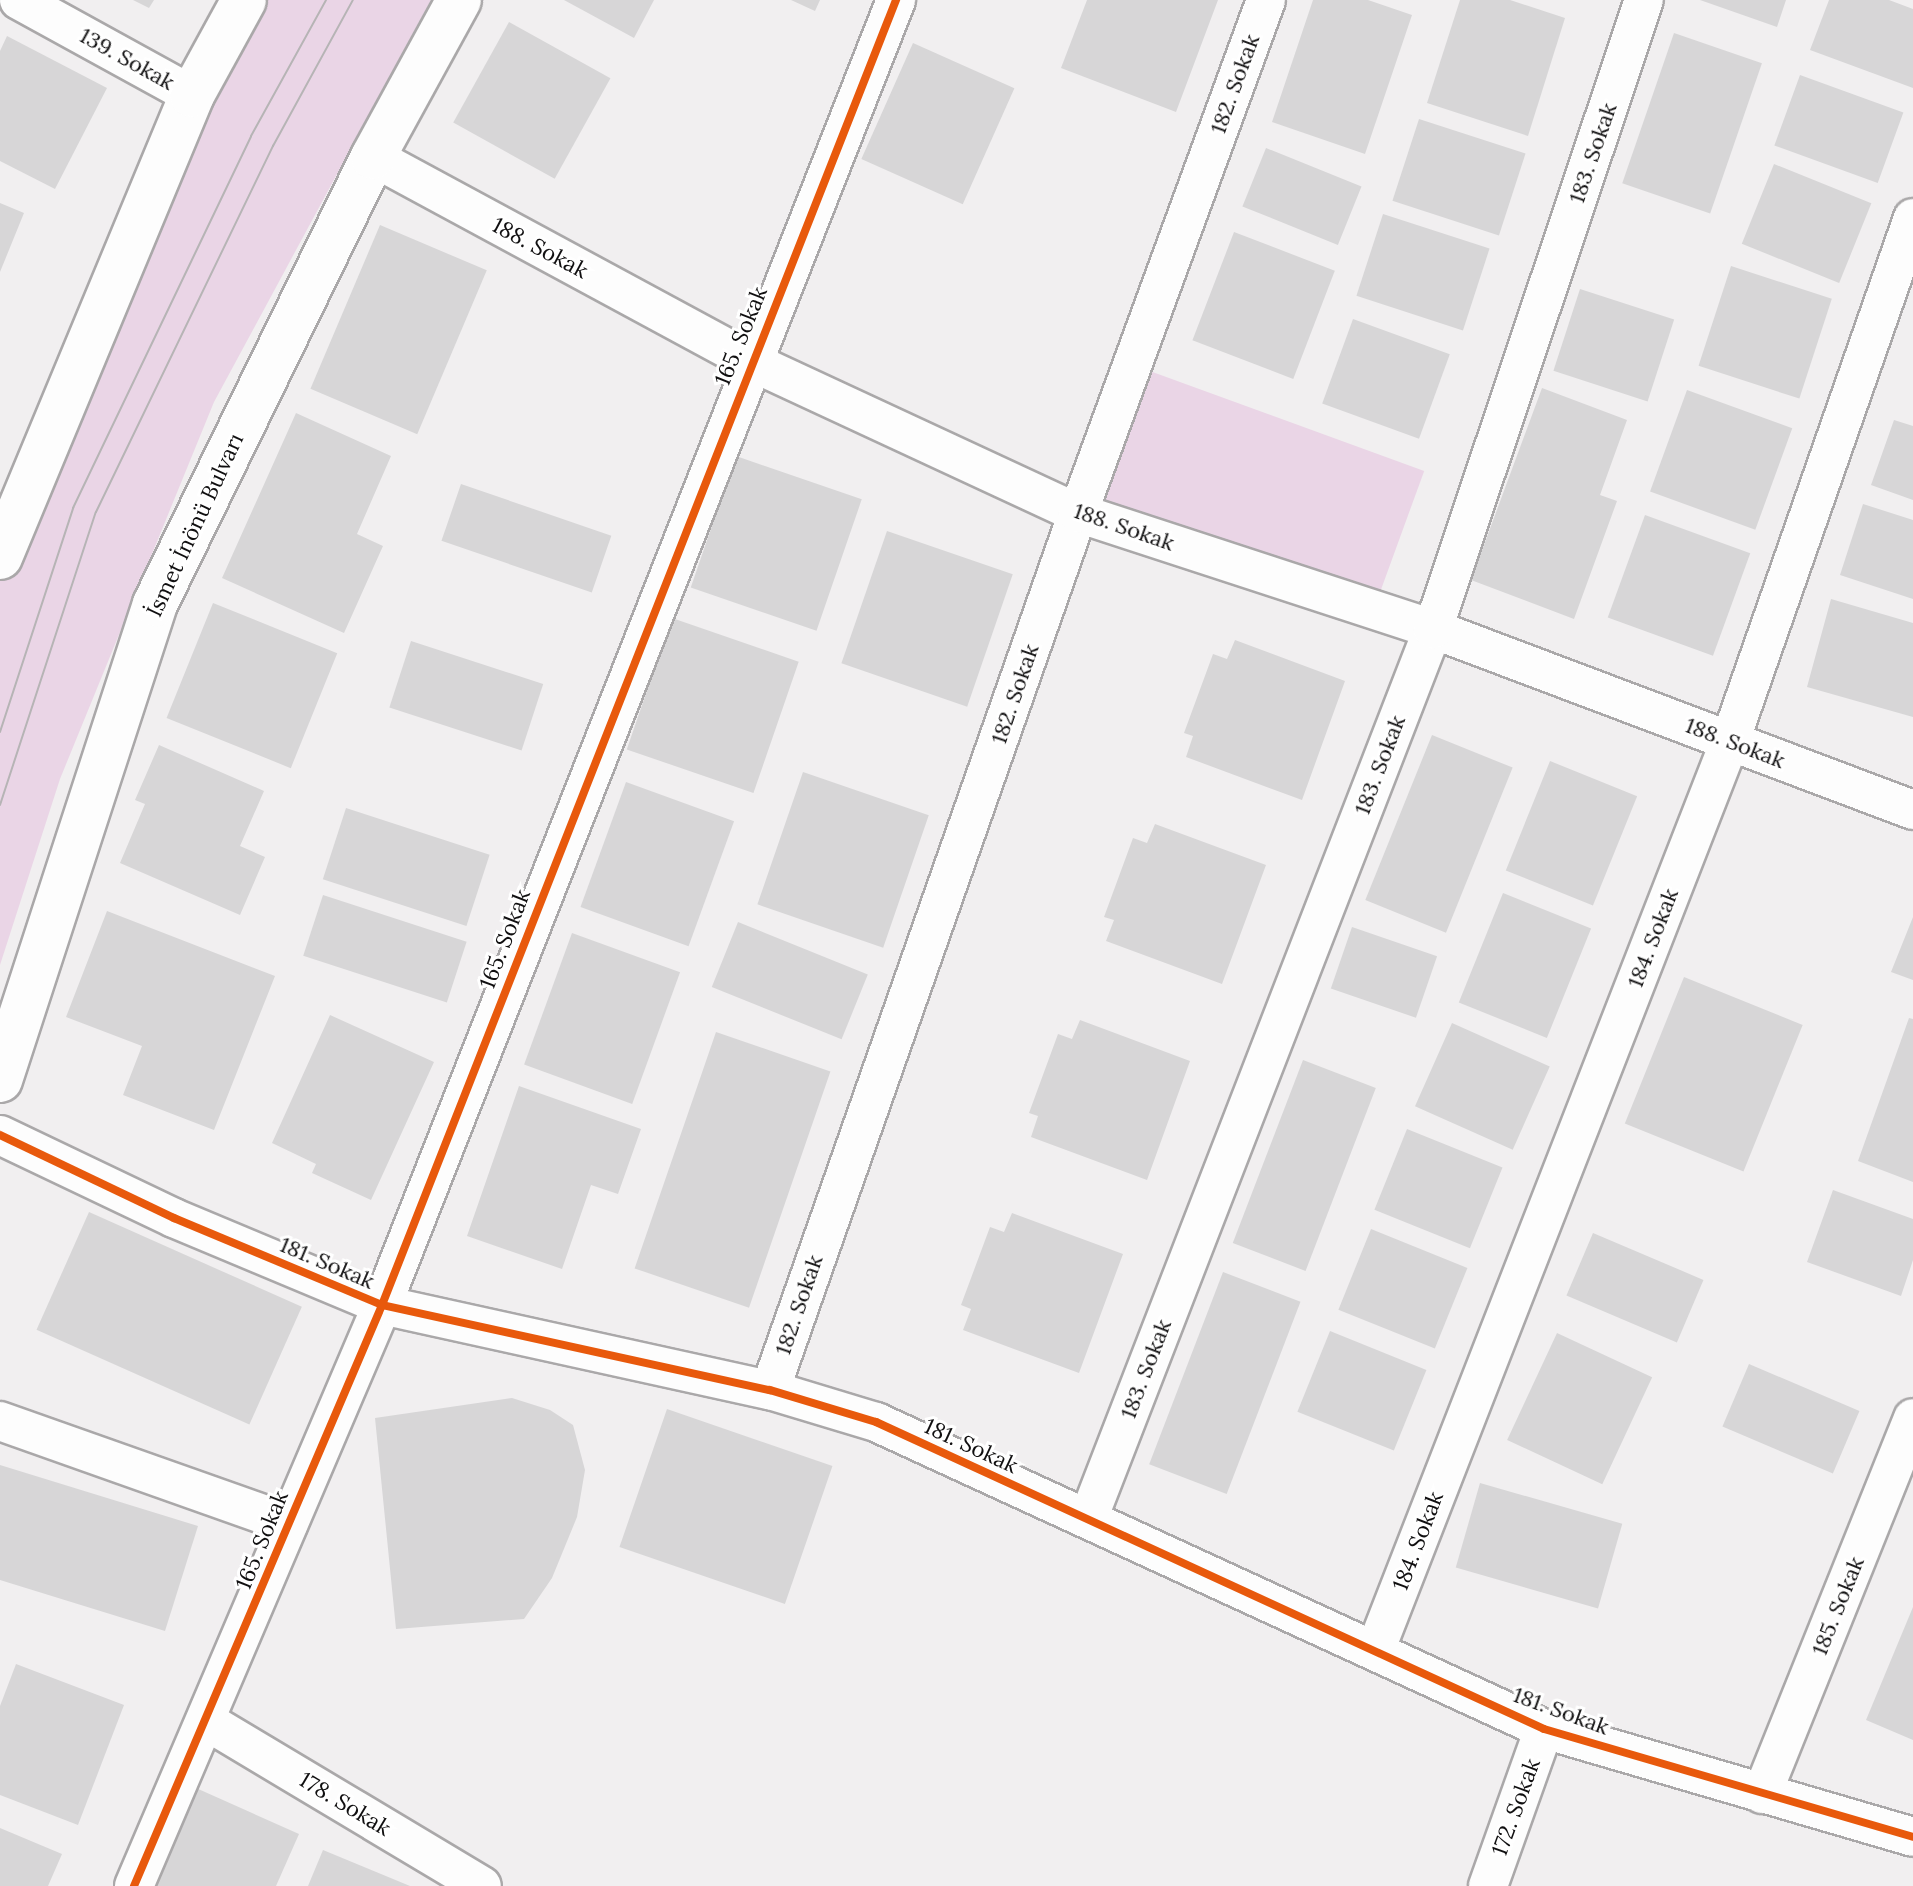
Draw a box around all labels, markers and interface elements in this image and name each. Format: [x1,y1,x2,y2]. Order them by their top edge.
street label: 139. Sokak [75,22,179,96]
street label: 182. Sokak [1205,31,1265,137]
street label: 183. Sokak [1564,99,1622,207]
street label: 188. Sokak [488,212,592,284]
street label: 165. Sokak [709,283,773,389]
street label: İsmet İnönü Bulvarı [141,429,249,621]
street label: 188. Sokak [1070,498,1178,556]
street label: 182. Sokak [986,641,1044,747]
street label: 183. Sokak [1349,712,1411,818]
street label: 188. Sokak [1682,712,1788,774]
street label: 184. Sokak [1622,885,1684,991]
street label: 165. Sokak [474,886,536,992]
street label: 181. Sokak [276,1231,378,1295]
street label: 182. Sokak [770,1252,828,1358]
street label: 183. Sokak [1115,1316,1177,1422]
street label: 181. Sokak [920,1413,1022,1479]
street label: 165. Sokak [230,1487,294,1593]
street label: 184. Sokak [1387,1488,1449,1594]
street label: 185. Sokak [1806,1553,1870,1659]
street label: 181. Sokak [1510,1682,1612,1740]
street label: 172. Sokak [1486,1755,1546,1859]
street label: 178. Sokak [294,1766,396,1842]

